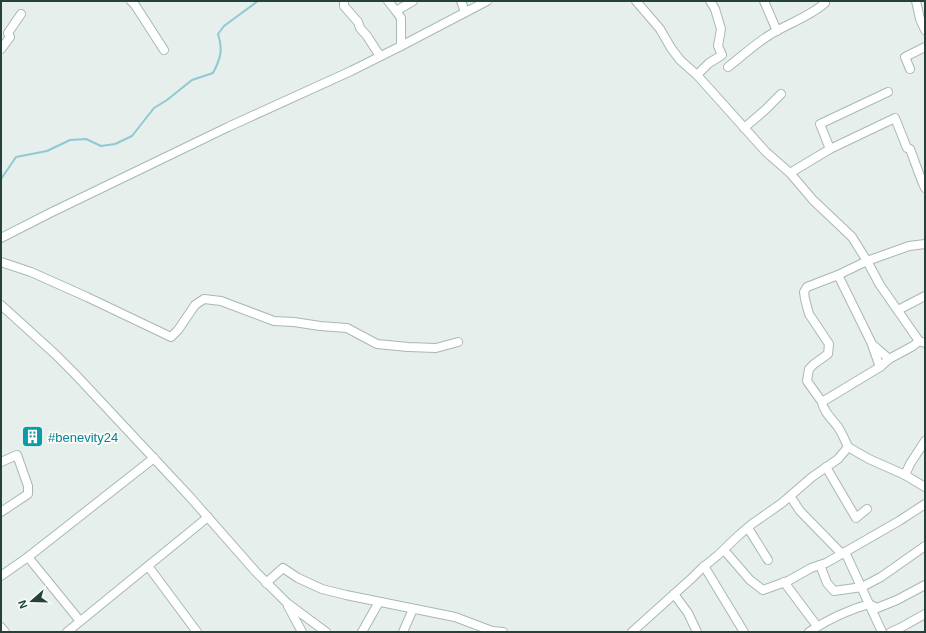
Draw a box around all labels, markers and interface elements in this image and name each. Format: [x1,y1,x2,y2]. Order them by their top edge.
building icon: #benevity24 [20,424,46,450]
place label: #benevity24 [48,430,118,445]
north arrow [12,581,52,621]
text: N [16,599,30,610]

